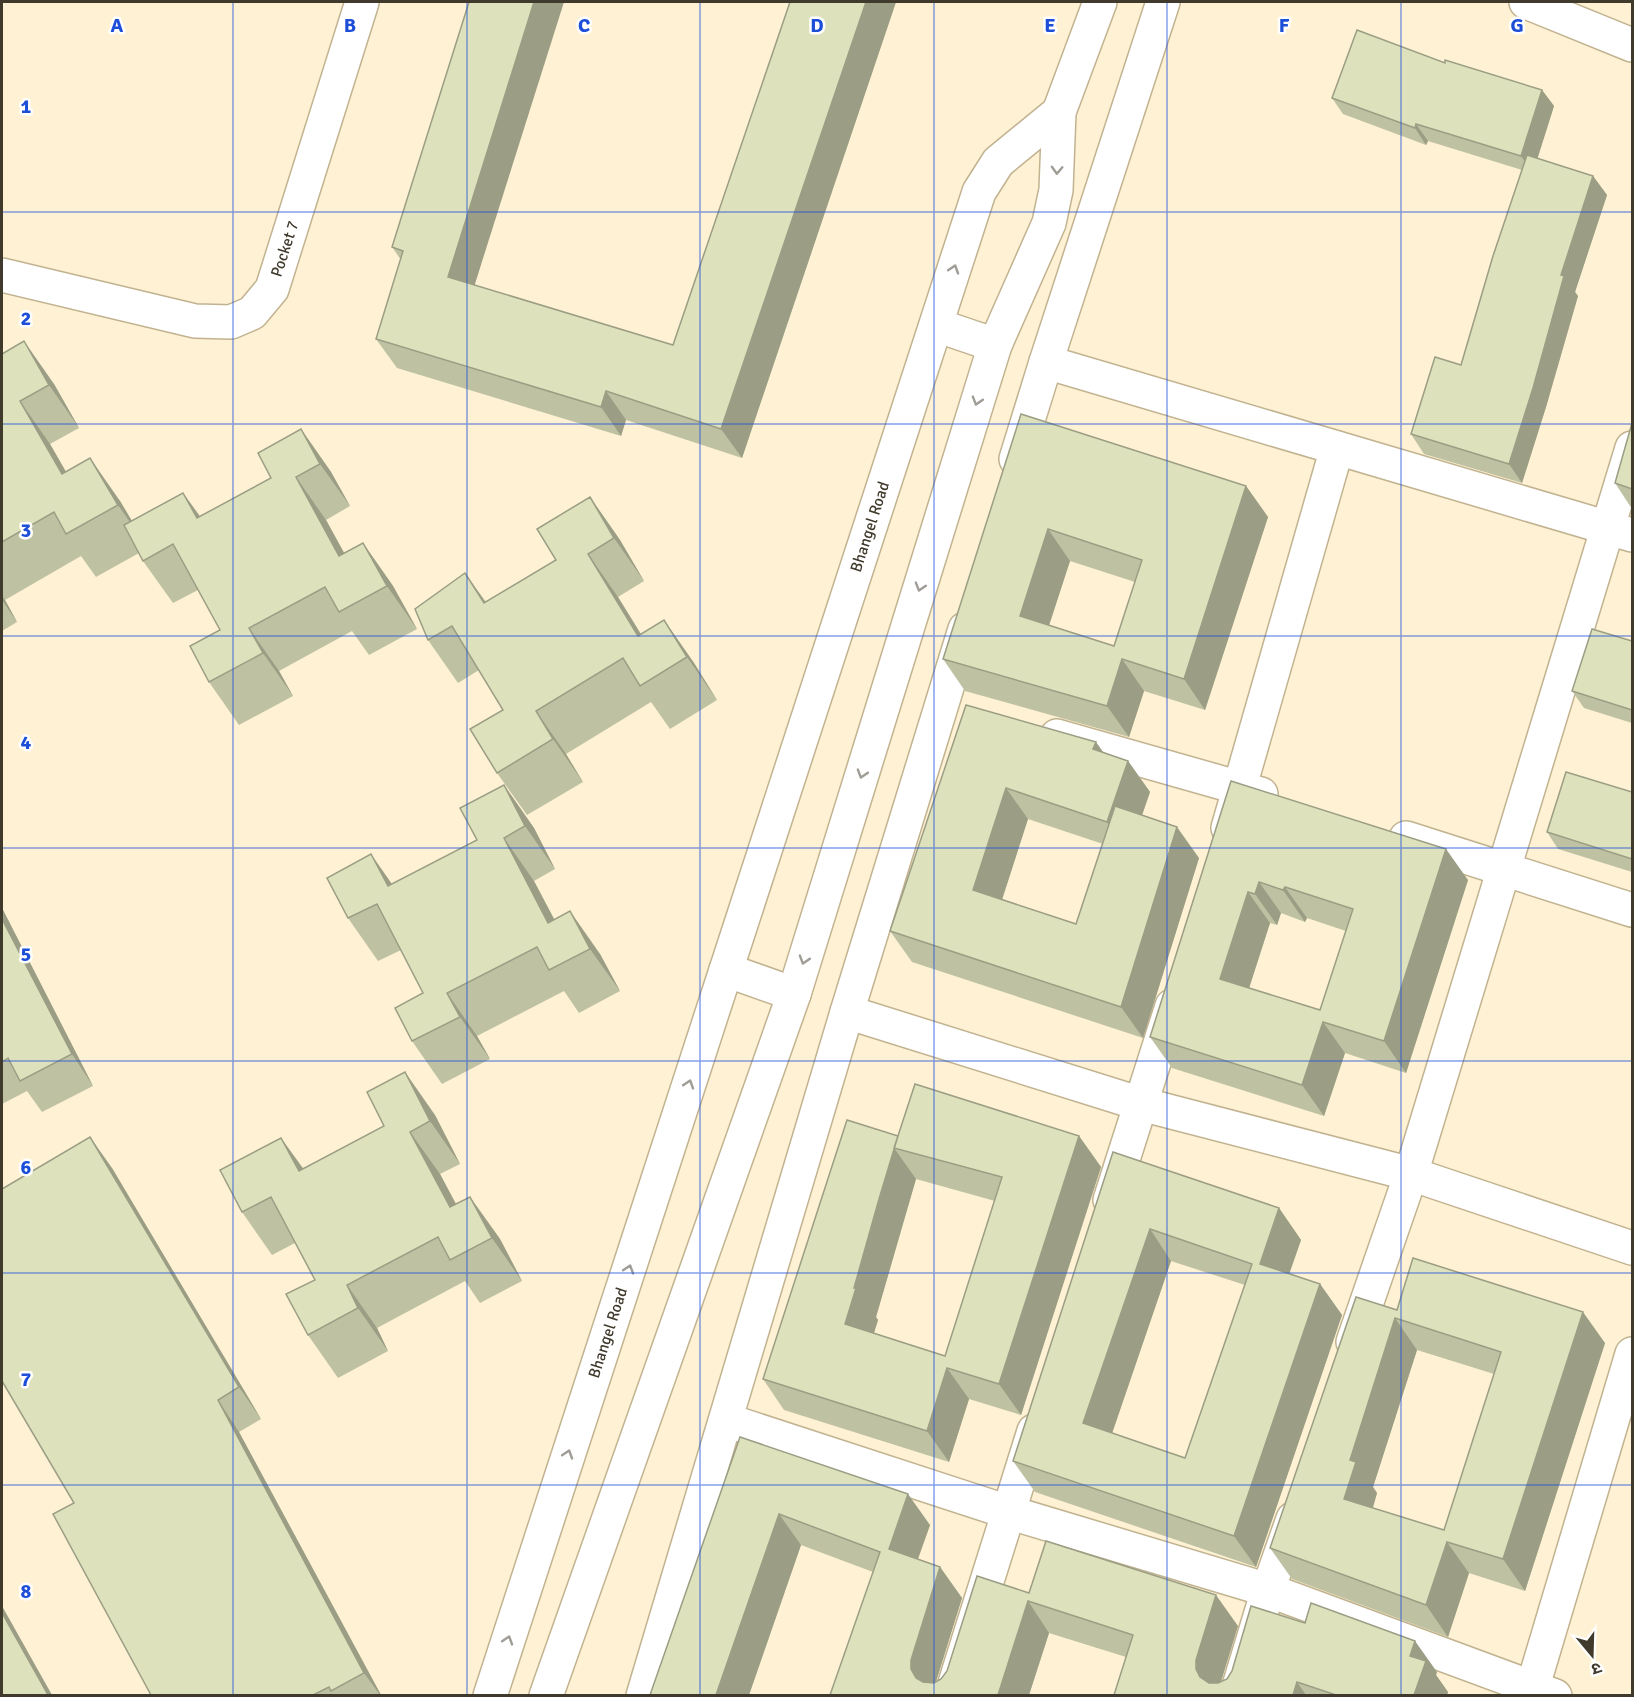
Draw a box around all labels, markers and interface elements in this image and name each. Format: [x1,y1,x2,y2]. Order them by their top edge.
text: A [111,13,124,38]
text: B [344,13,356,38]
text: C [578,13,590,38]
text: D [810,13,824,38]
text: E [1044,13,1056,38]
text: F [1279,13,1290,38]
text: G [1510,13,1524,38]
text: 1 [21,94,32,119]
one-way arrow [1051,166,1063,175]
street label: Pocket 7 [267,218,303,280]
one-way arrow [947,264,959,275]
text: 2 [21,306,31,331]
one-way arrow [972,395,985,406]
street label: Bhangel Road [846,479,894,575]
text: 3 [21,518,31,543]
one-way arrow [915,582,927,592]
text: 4 [21,730,32,755]
one-way arrow [857,768,869,779]
text: 5 [21,942,31,967]
one-way arrow [799,954,812,965]
one-way arrow [682,1079,694,1090]
text: 6 [21,1155,32,1180]
one-way arrow [621,1264,634,1275]
street label: Bhangel Road [584,1285,632,1381]
text: 7 [21,1367,32,1392]
one-way arrow [561,1449,574,1460]
text: 8 [21,1579,32,1604]
north arrow [1562,1625,1622,1685]
one-way arrow [501,1635,513,1646]
text: उ [1588,1657,1604,1679]

